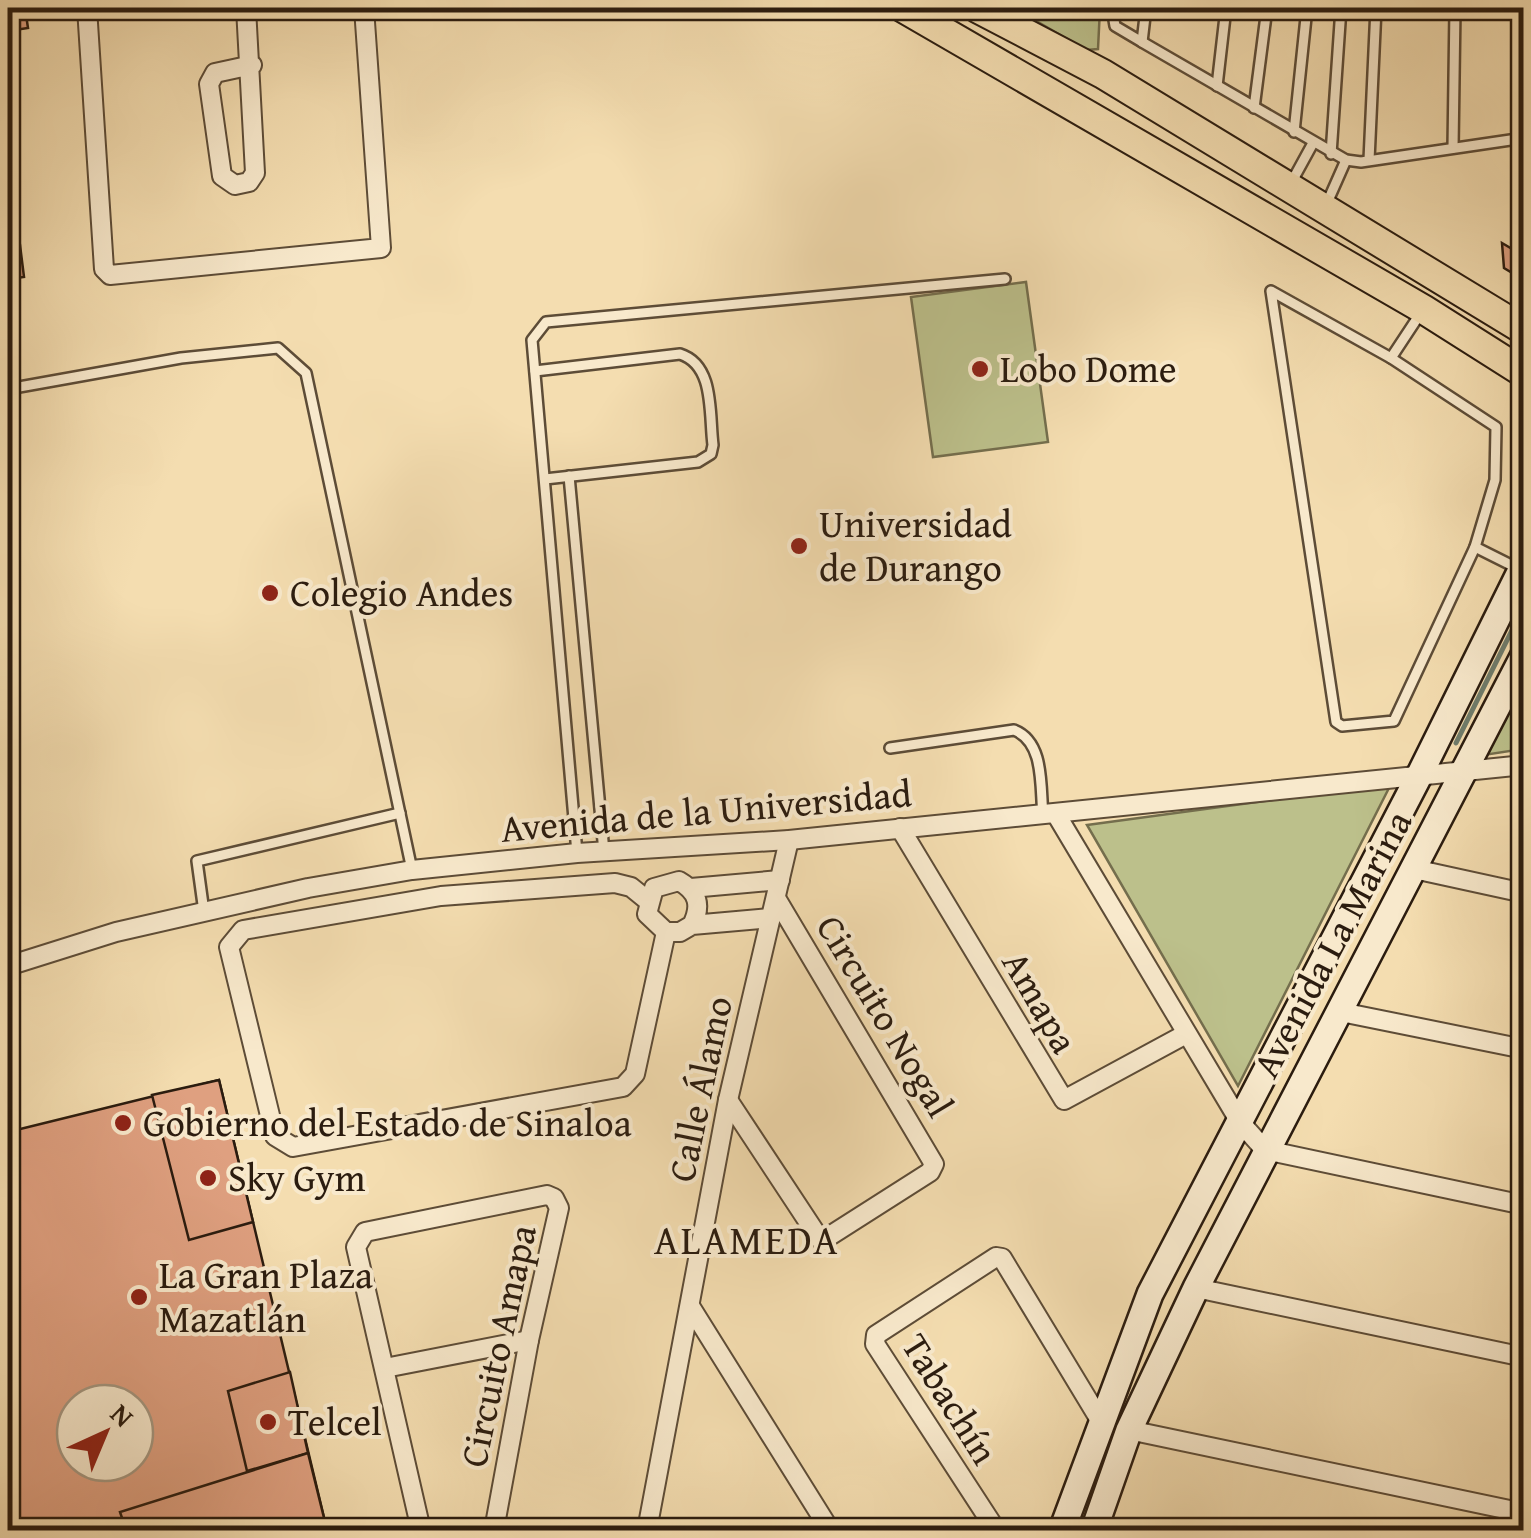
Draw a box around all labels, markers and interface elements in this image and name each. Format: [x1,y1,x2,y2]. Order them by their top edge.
place label: Lobo Dome [1000,340,1177,396]
marker: Lobo Dome [969,358,991,380]
place label: Universidad de Durango [819,495,1013,595]
marker: Universidad de Durango [788,535,810,557]
place label: Colegio Andes [290,564,513,620]
marker: Colegio Andes [259,582,281,604]
street label: Avenida de la Universidad [498,764,914,856]
street label: Avenida La Marina [1237,800,1425,1087]
street label: Circuito Nogal [803,904,968,1127]
street label: Amapa [989,940,1093,1063]
street label: Calle Álamo [652,991,746,1187]
place label: Gobierno del Estado de Sinaloa [143,1094,632,1150]
marker: Gobierno del Estado de Sinaloa [112,1112,134,1134]
place label: Sky Gym [228,1149,366,1205]
marker: Sky Gym [197,1167,219,1189]
district label: ALAMEDA [654,1210,840,1269]
street label: Circuito Amapa [444,1220,550,1472]
place label: La Gran Plaza Mazatlán [159,1246,373,1346]
marker: La Gran Plaza Mazatlán [128,1286,150,1308]
street label: Tabachín [889,1322,1013,1475]
north arrow [55,1383,155,1483]
text: N [102,1393,144,1436]
place label: Telcel [288,1393,382,1449]
marker: Telcel [257,1411,279,1433]

